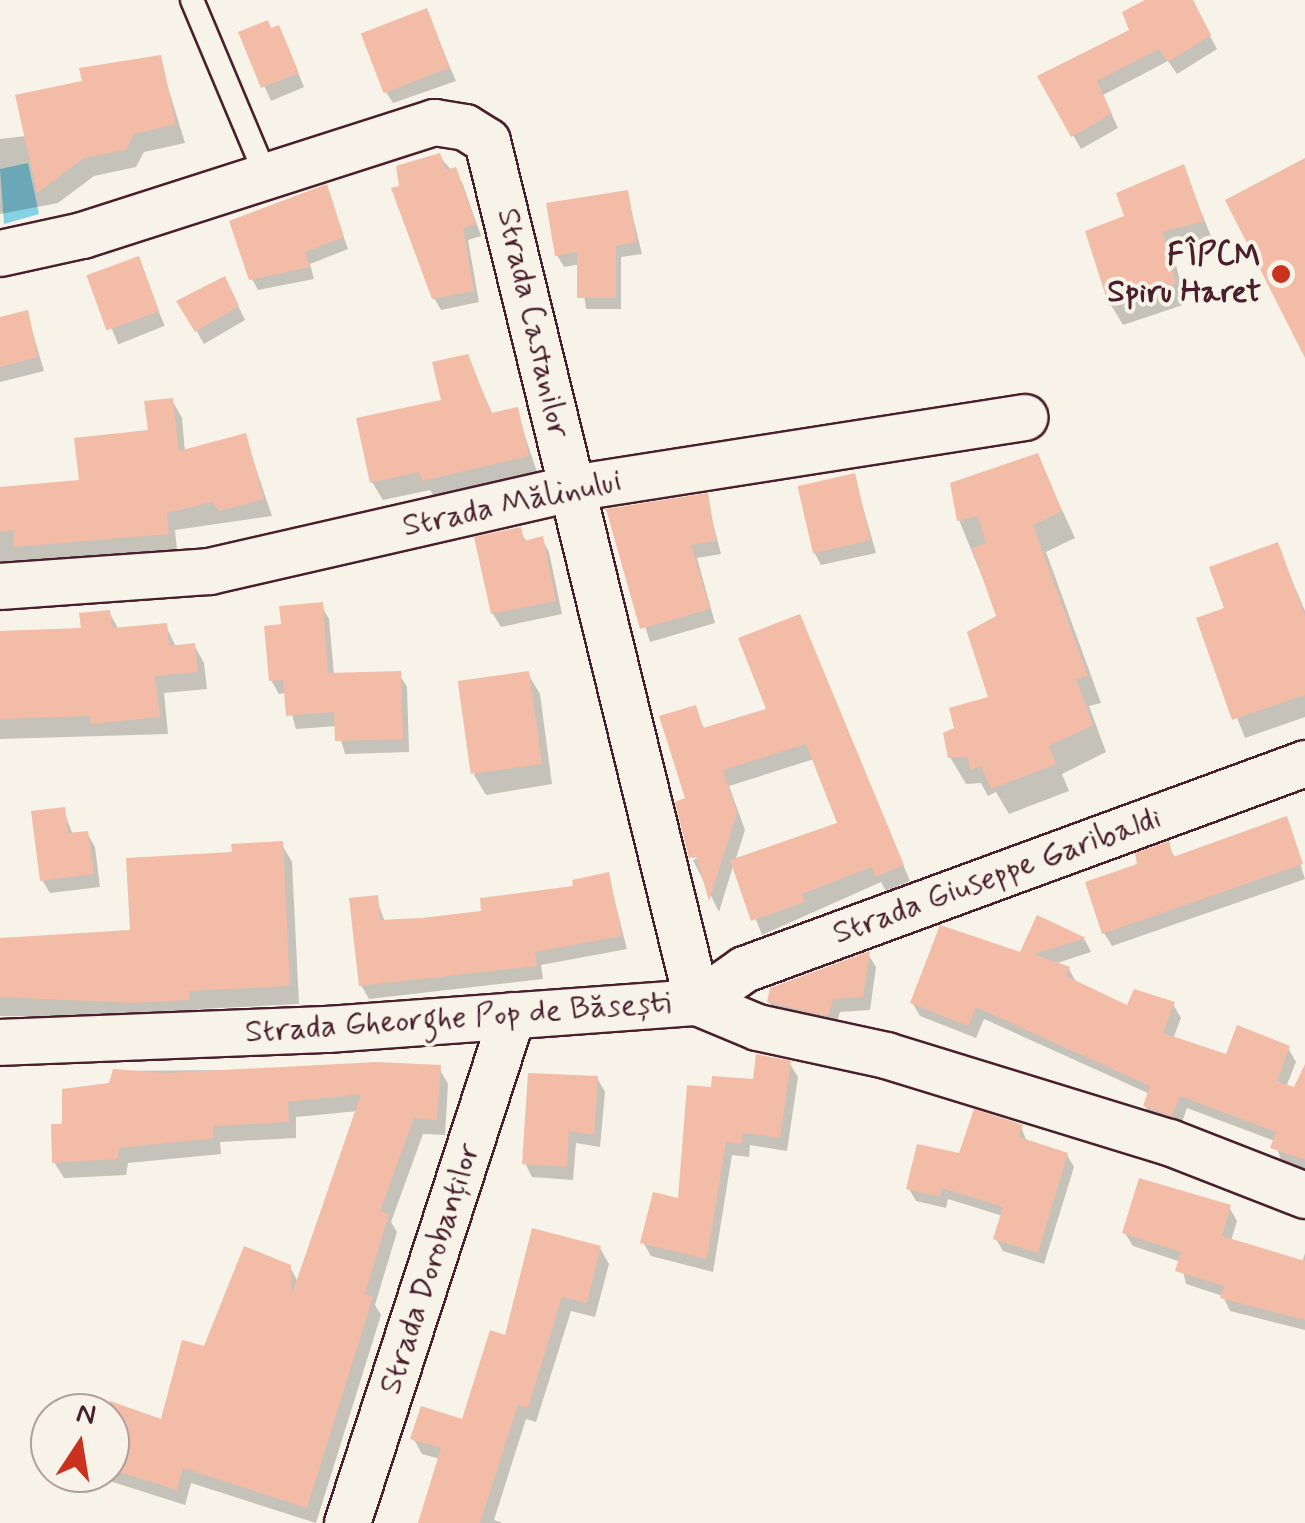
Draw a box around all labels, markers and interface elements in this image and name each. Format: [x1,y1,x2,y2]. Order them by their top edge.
street label: Strada Castanilor [488,204,578,442]
place label: FÎPCM Spiru Haret [1108,237,1261,312]
marker: FÎPCM Spiru Haret [1270,263,1292,285]
street label: Strada Mălinului [400,462,624,546]
street label: Strada Giuseppe Garibaldi [829,799,1165,953]
street label: Strada Gheorghe Pop de Băsești [243,984,673,1052]
street label: Strada Dorobanților [371,1138,489,1400]
north arrow [30,1393,130,1493]
text: N [73,1395,99,1435]

